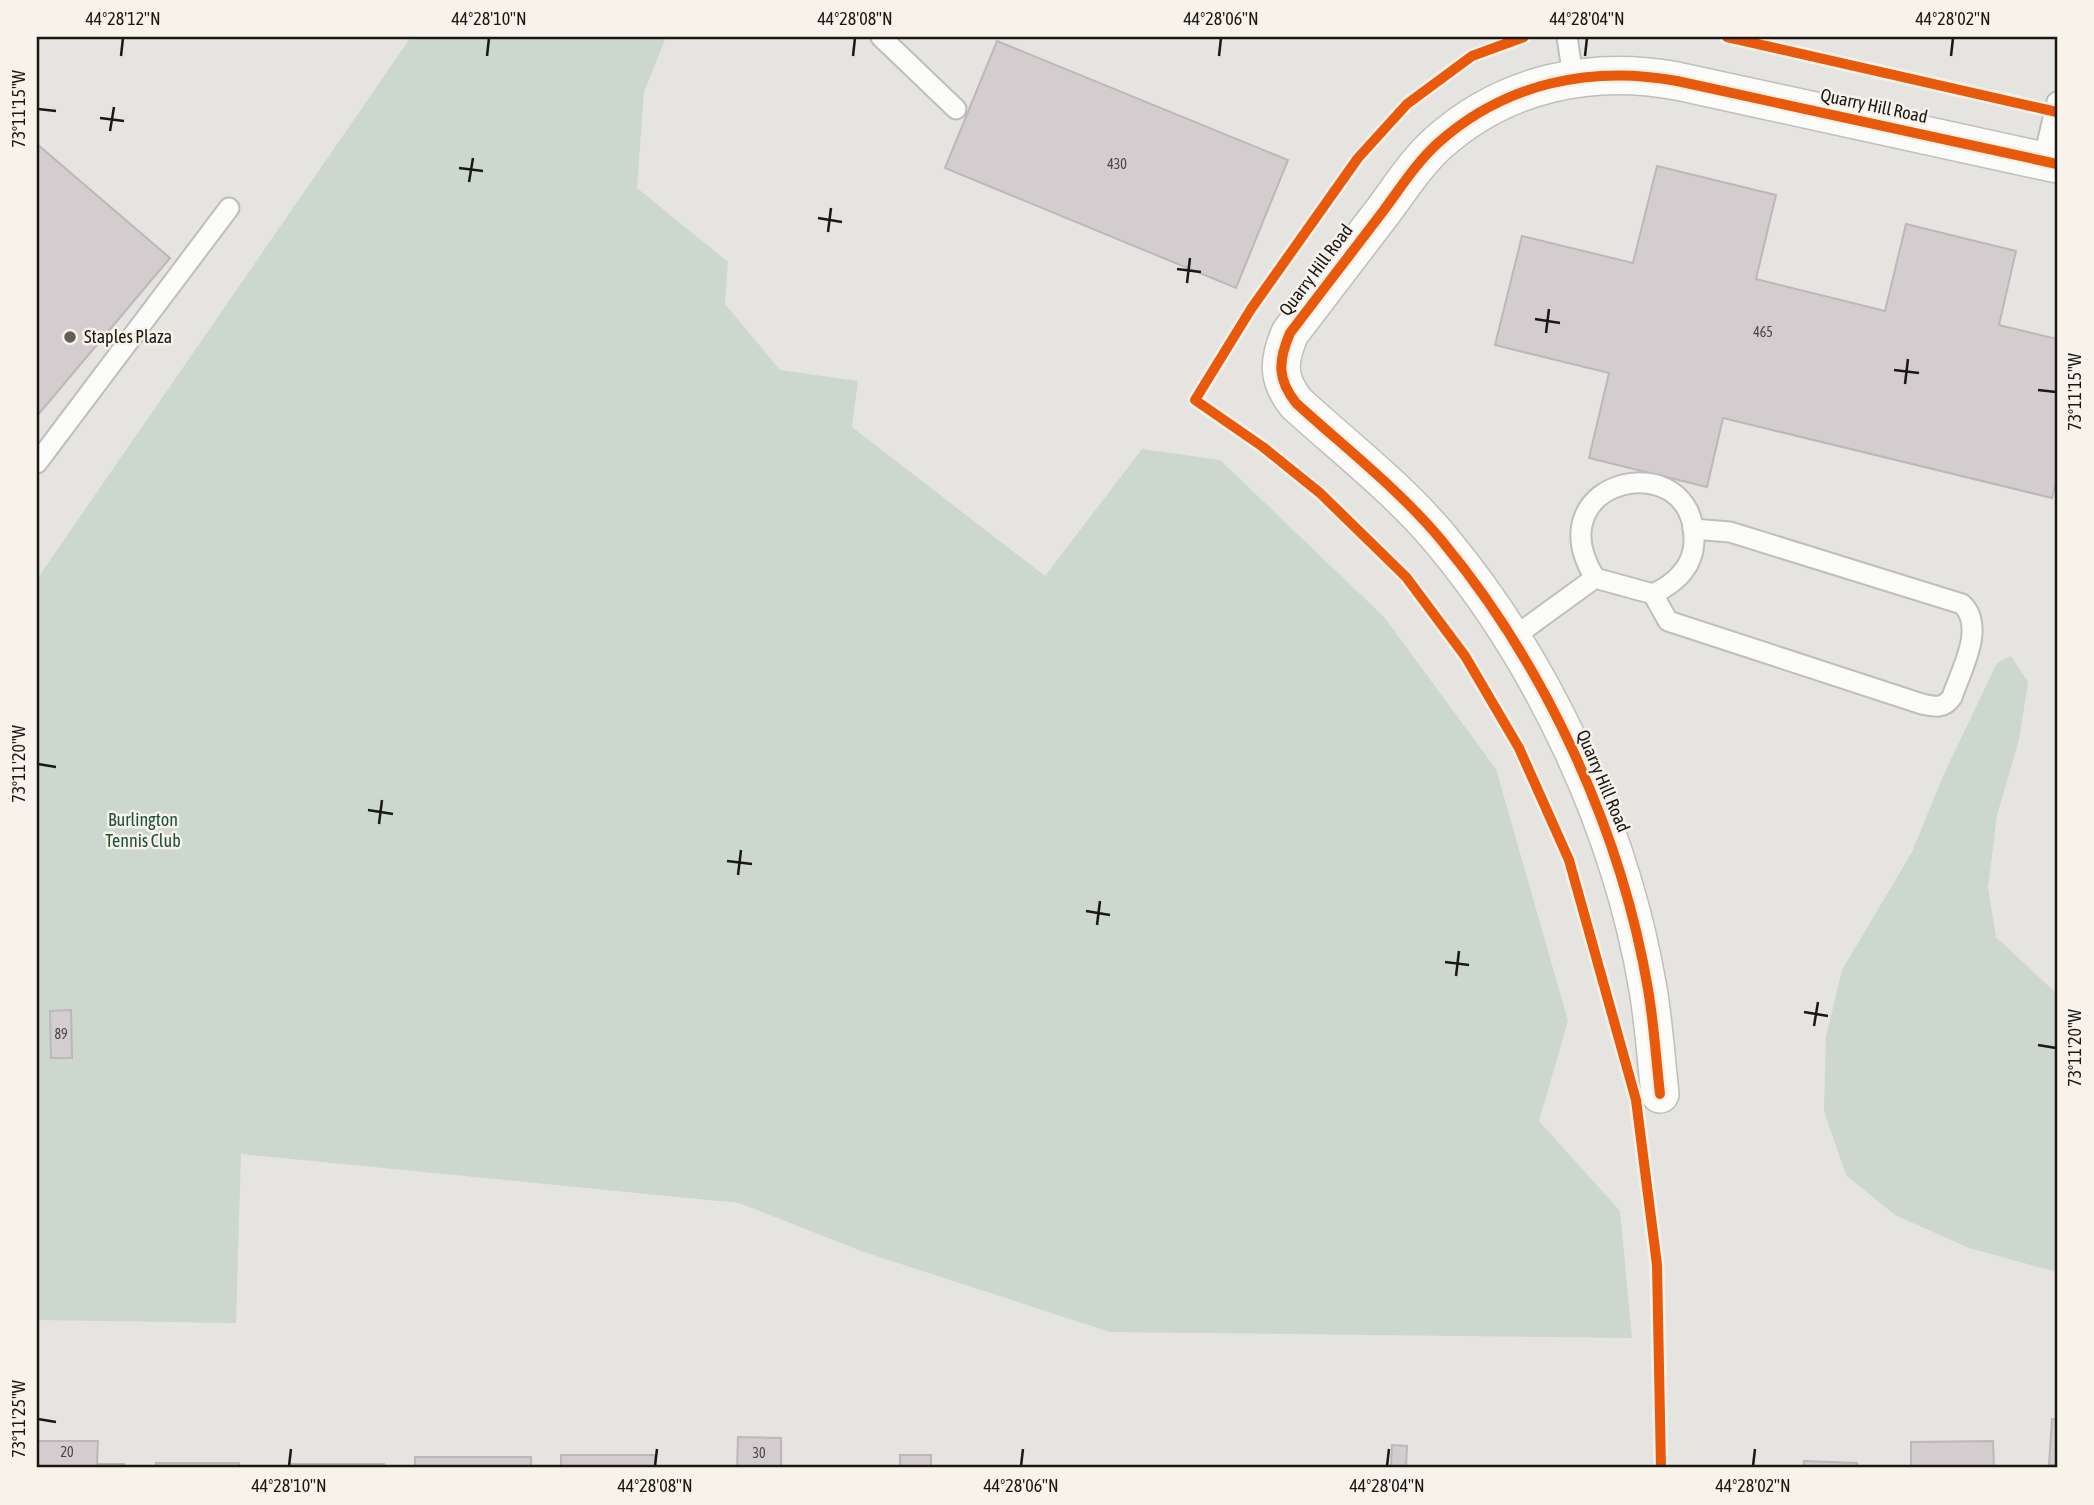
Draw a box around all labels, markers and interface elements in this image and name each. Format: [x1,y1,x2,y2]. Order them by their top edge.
text: 44°28'12"N [85,8,161,29]
text: 44°28'10"N [451,8,527,29]
text: 44°28'08"N [817,8,893,29]
text: 44°28'06"N [1183,8,1259,29]
text: 44°28'04"N [1549,8,1625,29]
text: 44°28'02"N [1915,8,1991,29]
text: 73°11'15"W [8,70,29,148]
street label: Quarry Hill Road [1819,84,1930,127]
house number: 430 [1107,156,1127,172]
street label: Quarry Hill Road [1274,220,1357,320]
house number: 465 [1753,324,1773,340]
place label: Staples Plaza [84,326,172,347]
marker: Staples Plaza [62,329,78,345]
text: 73°11'15"W [2064,353,2085,431]
text: 73°11'20"W [8,725,29,803]
street label: Quarry Hill Road [1572,727,1634,835]
park label: Burlington Tennis Club [105,809,181,851]
text: 73°11'20"W [2064,1009,2085,1087]
house number: 89 [54,1026,68,1042]
text: 73°11'25"W [8,1380,29,1458]
house number: 20 [60,1444,74,1460]
house number: 30 [752,1445,766,1461]
text: 44°28'10"N [251,1475,327,1496]
text: 44°28'08"N [617,1475,693,1496]
text: 44°28'06"N [983,1475,1059,1496]
text: 44°28'04"N [1349,1475,1425,1496]
text: 44°28'02"N [1715,1475,1791,1496]

